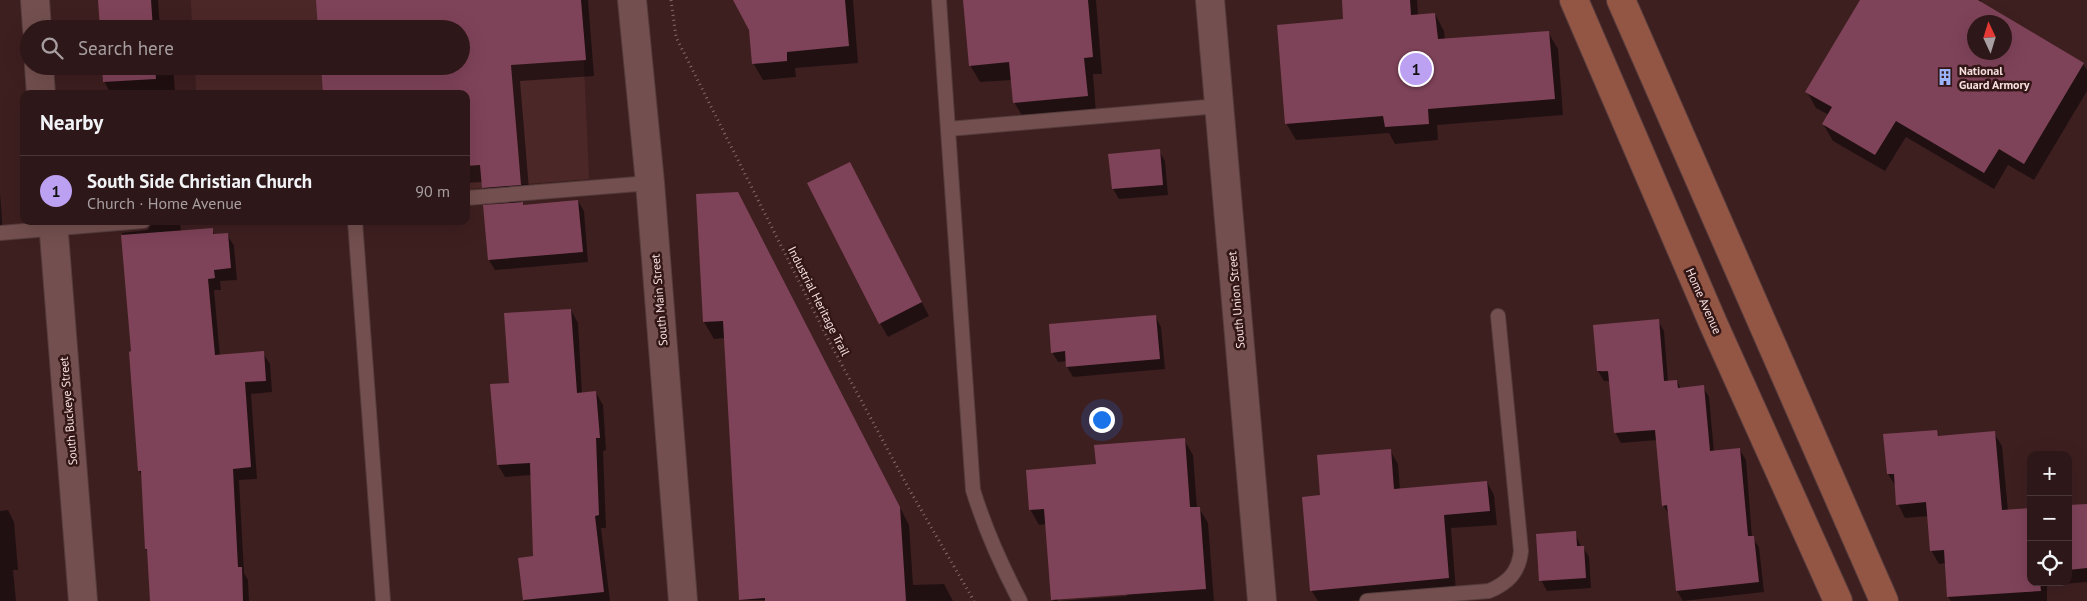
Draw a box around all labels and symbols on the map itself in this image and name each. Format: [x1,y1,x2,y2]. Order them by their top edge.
north arrow [1967,15,2012,60]
pin: 1 [1400,50,1432,88]
place label: National Guard Armory [1959,63,2030,92]
building icon: National Guard Armory [1935,67,1955,87]
street label: Industrial Heritage Trail [785,244,853,359]
street label: South Union Street [1224,251,1248,349]
street label: South Main Street [648,253,670,347]
street label: Home Avenue [1683,266,1725,336]
street label: South Buckeye Street [56,356,80,466]
your location [1089,407,1115,433]

